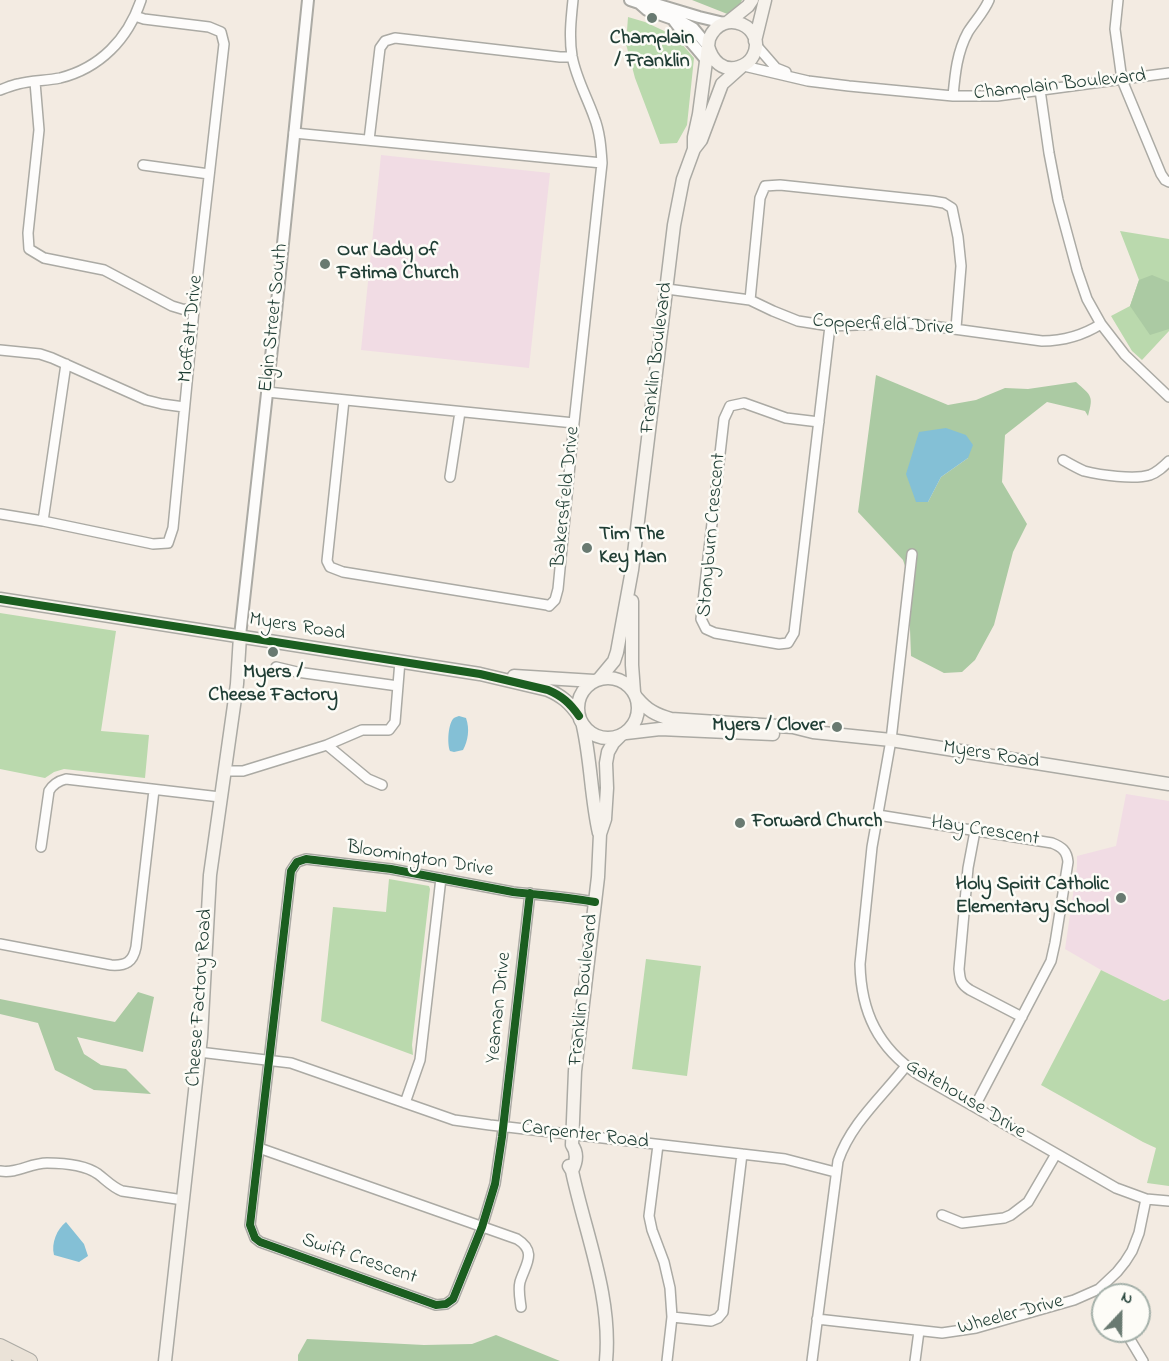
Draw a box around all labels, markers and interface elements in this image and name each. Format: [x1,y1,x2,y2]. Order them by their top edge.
marker: Champlain / Franklin [645,11,659,25]
place label: Champlain / Franklin [610,28,694,75]
street label: Champlain Boulevard [973,65,1147,107]
place label: Our Lady of Fatima Church [337,240,459,287]
street label: Elgin Street South [255,243,295,393]
marker: Our Lady of Fatima Church [318,257,332,271]
street label: Moffatt Drive [174,274,210,384]
street label: Franklin Boulevard [637,281,679,435]
street label: Copperfield Drive [812,310,954,342]
street label: Bakersfield Drive [548,425,586,569]
street label: Stonyburn Crescent [694,452,732,618]
place label: Tim The Key Man [599,524,667,571]
marker: Tim The Key Man [580,541,594,555]
street label: Myers Road [247,609,347,647]
marker: Myers / Cheese Factory [266,645,280,659]
place label: Myers / Cheese Factory [208,662,338,709]
place label: Myers / Clover [712,715,825,739]
marker: Myers / Clover [830,720,844,734]
street label: Myers Road [941,737,1041,775]
place label: Forward Church [752,811,883,835]
street label: Hay Crescent [929,812,1041,852]
marker: Forward Church [733,816,747,830]
street label: Bloomington Drive [345,837,495,883]
place label: Holy Spirit Catholic Elementary School [956,874,1109,921]
marker: Holy Spirit Catholic Elementary School [1114,891,1128,905]
street label: Cheese Factory Road [183,908,219,1088]
street label: Franklin Boulevard [565,913,605,1067]
street label: Yeaman Drive [482,951,518,1065]
street label: Gatehouse Drive [900,1055,1030,1145]
street label: Carpenter Road [520,1116,650,1156]
street label: Swift Crescent [298,1229,420,1291]
north arrow [1091,1283,1151,1343]
text: N [1117,1285,1137,1311]
street label: Wheeler Drive [956,1290,1066,1342]

